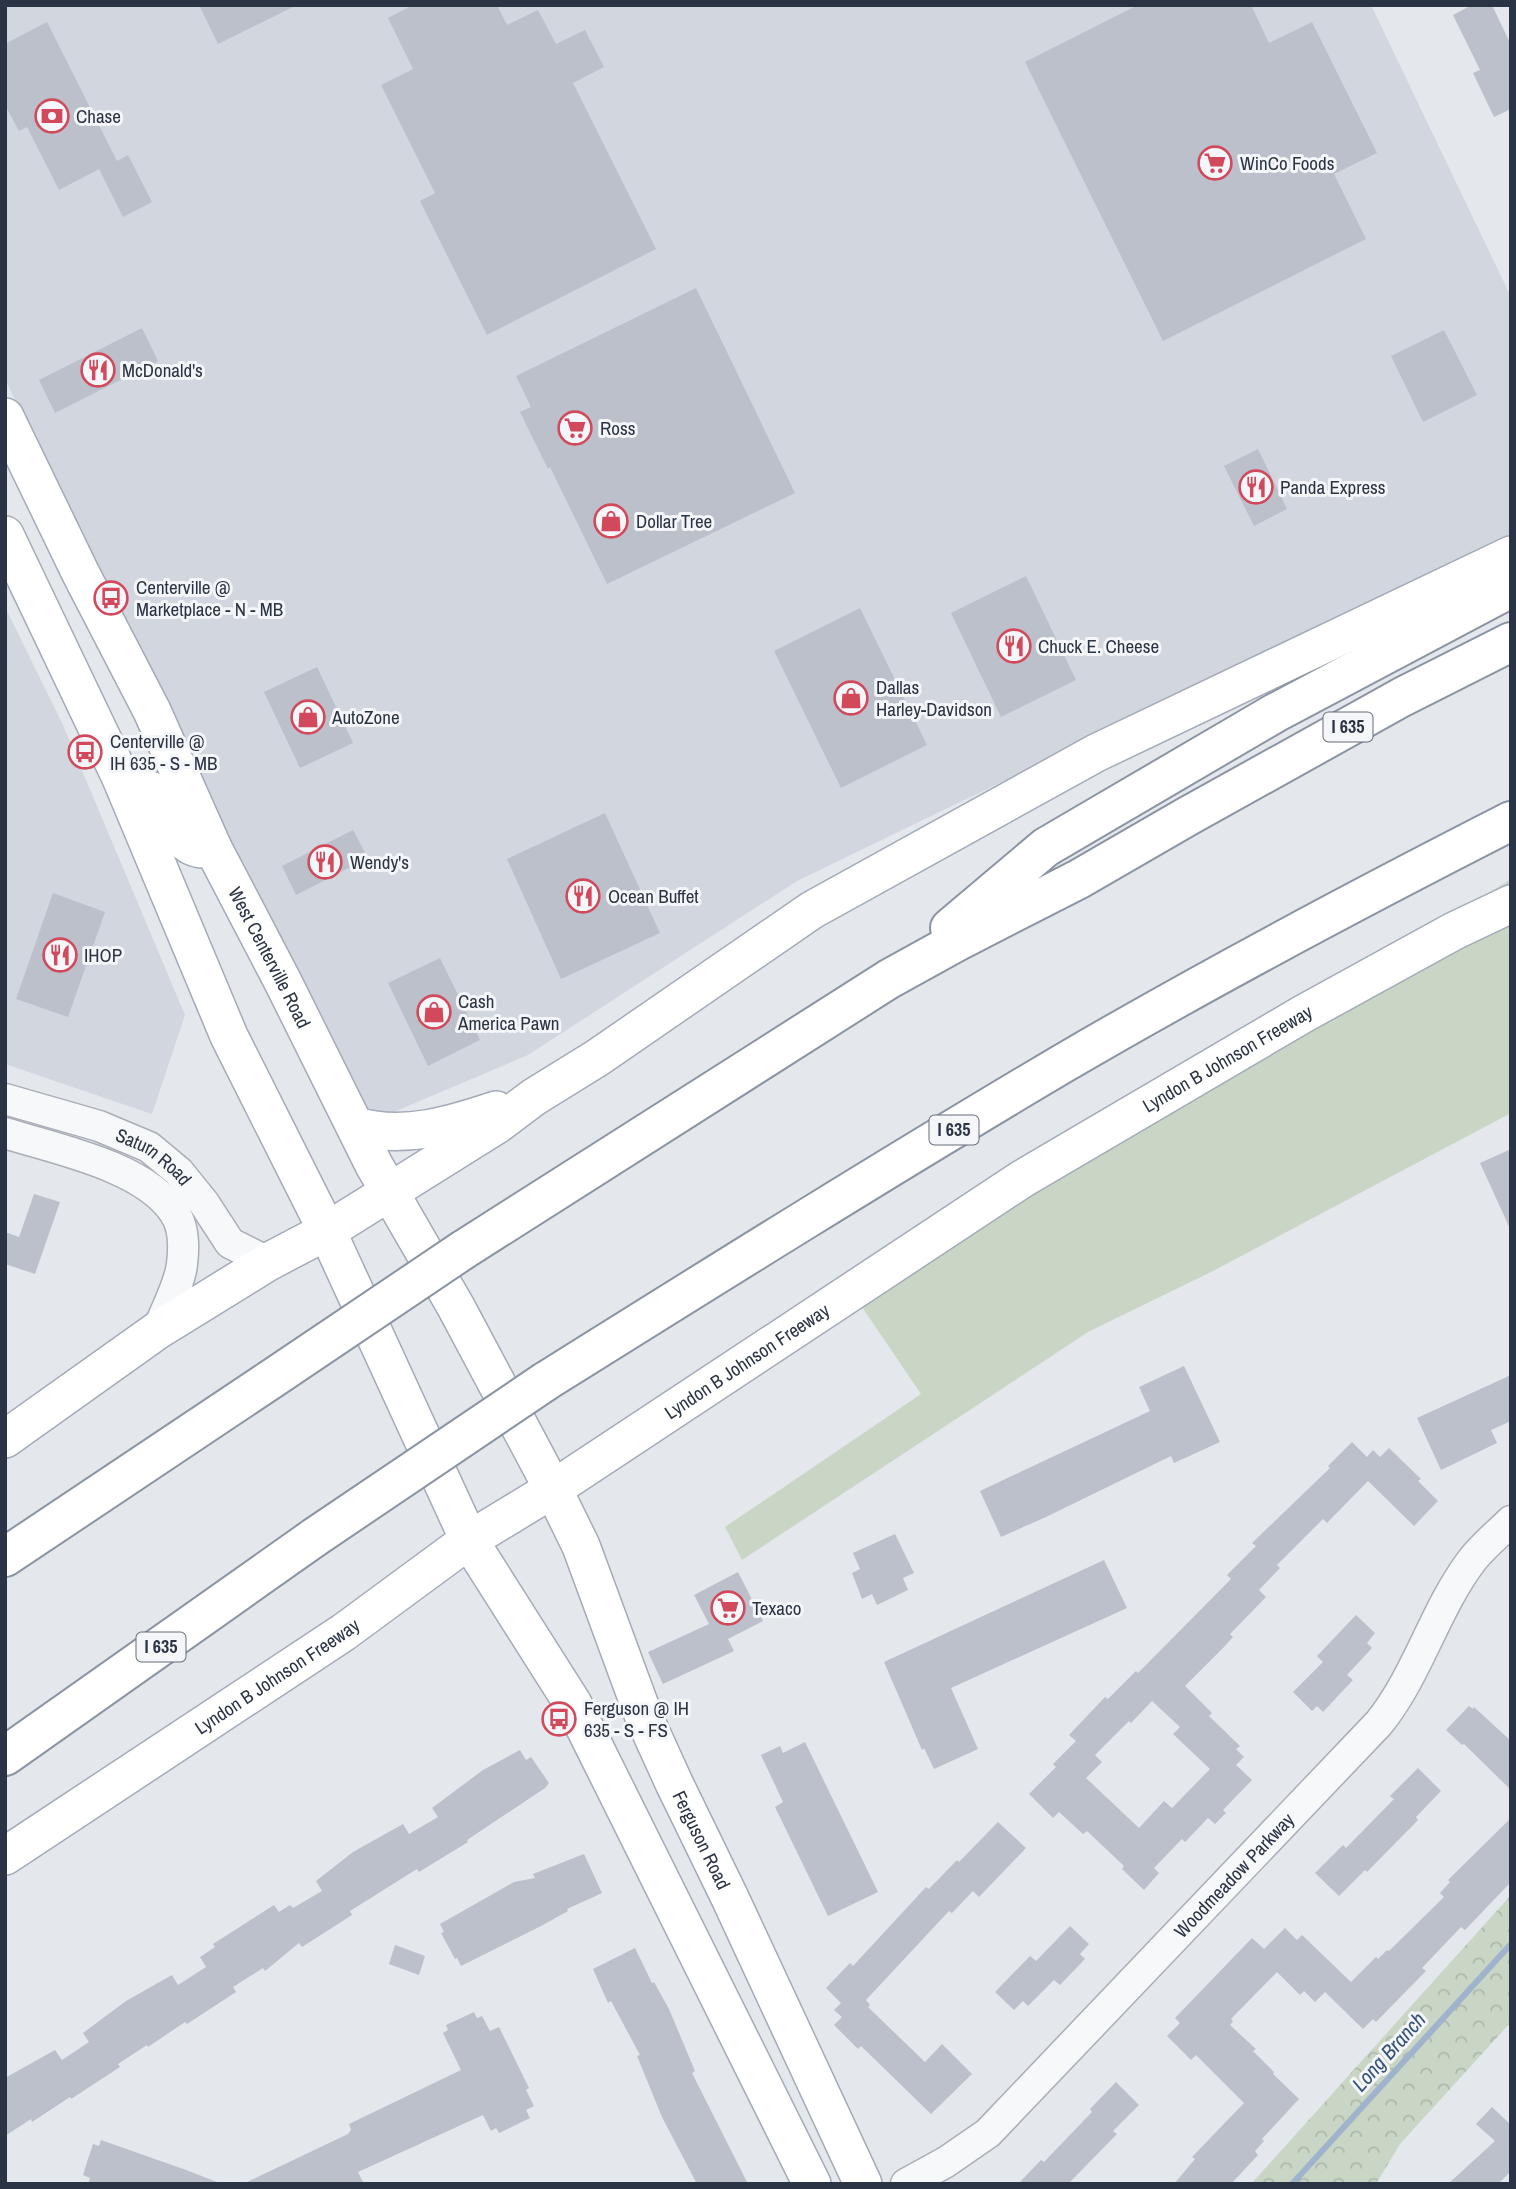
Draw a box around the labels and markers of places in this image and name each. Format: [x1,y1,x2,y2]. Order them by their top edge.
bank icon: Chase [33,97,71,135]
place label: Chase [76,103,121,129]
supermarket icon: WinCo Foods [1196,144,1234,182]
place label: WinCo Foods [1240,150,1335,176]
restaurant icon: McDonald's [79,351,117,389]
place label: McDonald's [122,357,203,383]
supermarket icon: Ross [556,409,594,447]
place label: Ross [600,415,636,441]
restaurant icon: Panda Express [1237,468,1275,506]
place label: Panda Express [1280,474,1386,500]
shop icon: Dollar Tree [592,502,630,540]
place label: Dollar Tree [636,508,712,534]
place label: Centerville @ Marketplace - N - MB [136,574,283,622]
bus stop icon: Centerville @ Marketplace - N - MB [92,579,130,617]
restaurant icon: Chuck E. Cheese [995,627,1033,665]
place label: Chuck E. Cheese [1038,633,1159,659]
place label: Dallas Harley-Davidson [876,674,992,722]
shop icon: Dallas Harley-Davidson [832,679,870,717]
shop icon: AutoZone [289,698,327,736]
place label: AutoZone [331,704,400,730]
place label: Centerville @ IH 635 - S - MB [110,728,217,776]
bus stop icon: Centerville @ IH 635 - S - MB [66,733,104,771]
restaurant icon: Wendy's [306,843,344,881]
place label: Wendy's [350,849,409,875]
restaurant icon: Ocean Buffet [564,877,602,915]
place label: Ocean Buffet [608,883,699,909]
restaurant icon: IHOP [41,936,79,974]
place label: IHOP [84,942,122,968]
place label: Cash America Pawn [457,988,559,1036]
shop icon: Cash America Pawn [415,993,453,1031]
supermarket icon: Texaco [709,1589,747,1627]
place label: Texaco [752,1595,801,1621]
place label: Ferguson @ IH 635 - S - FS [584,1695,689,1743]
bus stop icon: Ferguson @ IH 635 - S - FS [540,1700,578,1738]

